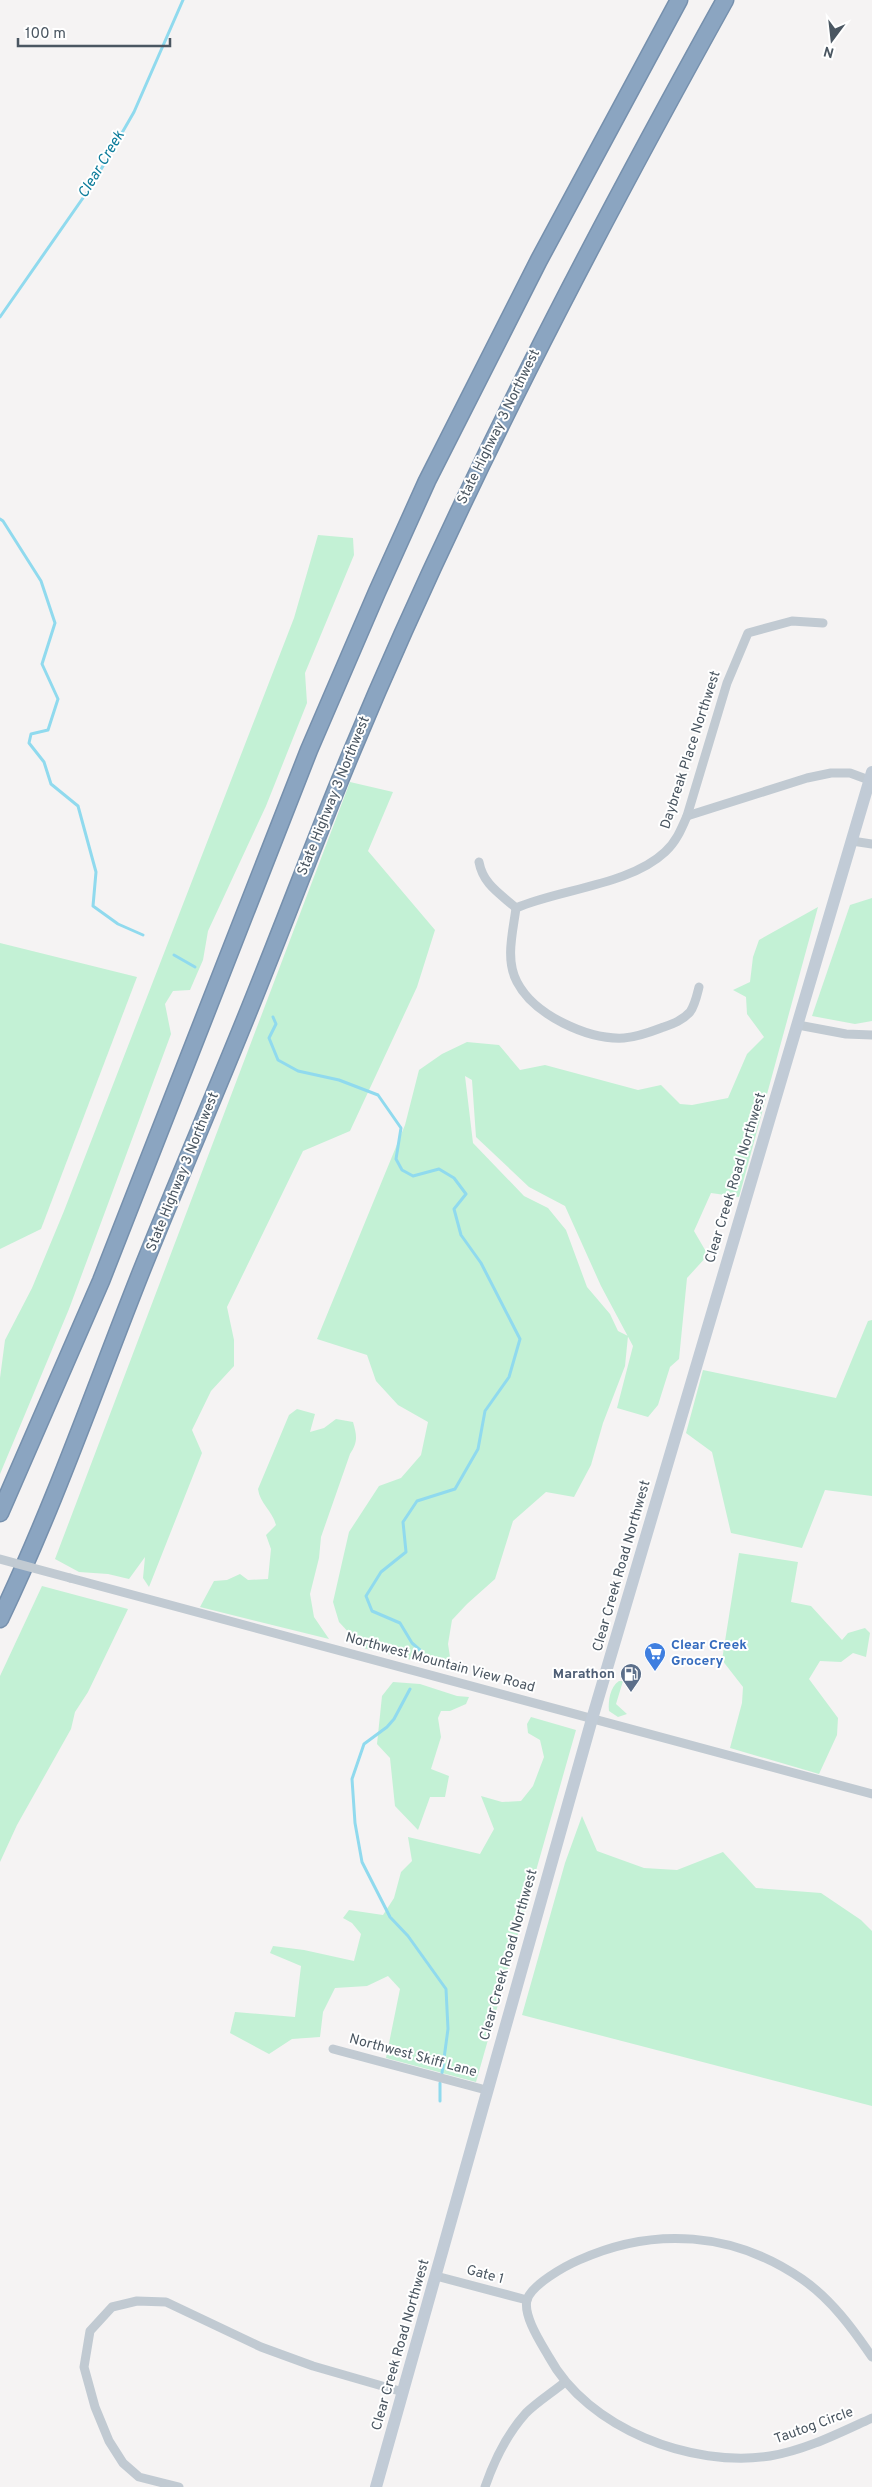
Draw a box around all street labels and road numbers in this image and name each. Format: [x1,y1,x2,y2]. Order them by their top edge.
street label: State Highway 3 Northwest [454,347,544,507]
street label: Daybreak Place Northwest [657,669,725,831]
street label: State Highway 3 Northwest [294,714,374,878]
street label: State Highway 3 Northwest [143,1090,223,1254]
street label: Clear Creek Road Northwest [702,1091,770,1265]
street label: Clear Creek Road Northwest [589,1478,655,1654]
street label: Northwest Mountain View Road [343,1629,537,1697]
street label: Clear Creek Road Northwest [476,1867,542,2043]
street label: Northwest Skiff Lane [347,2031,479,2081]
street label: Clear Creek Road Northwest [368,2257,434,2433]
street label: Gate 1 [464,2262,506,2288]
street label: Tautog Circle [772,2404,856,2448]

